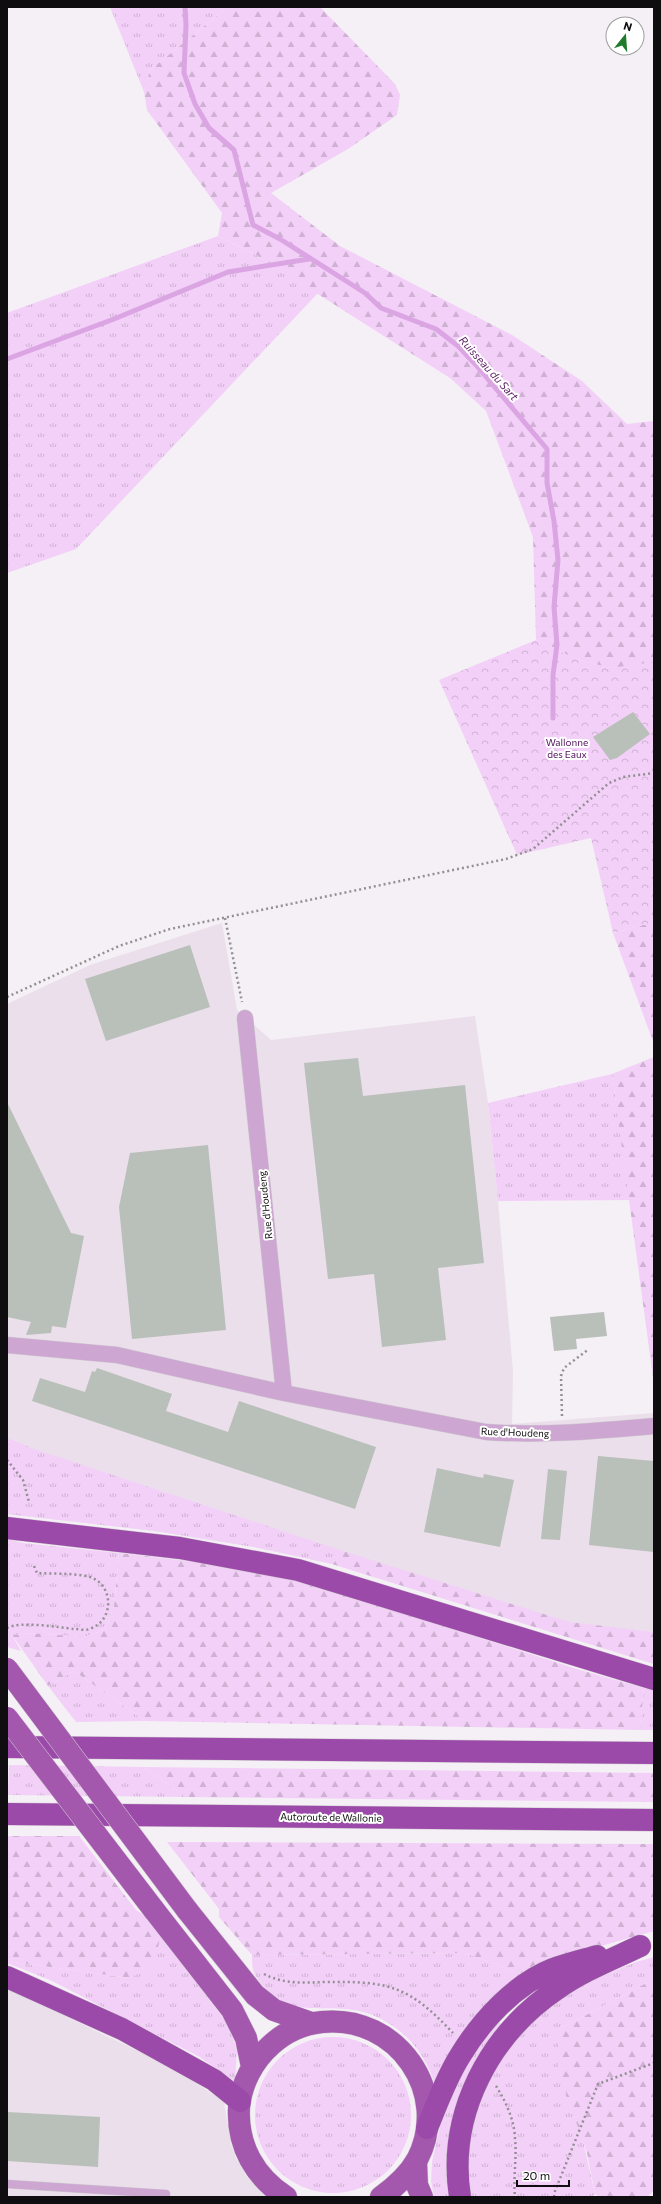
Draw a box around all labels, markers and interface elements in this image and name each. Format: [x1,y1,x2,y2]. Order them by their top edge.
north arrow [605,16,645,56]
text: N [622,19,634,33]
water label: Ruisseau du Sart [457,333,522,403]
park label: Wallonne des Eaux [546,736,588,760]
street label: Rue d'Houdeng [255,1170,275,1240]
street label: Rue d'Houdeng [481,1425,550,1439]
street label: Autoroute de Wallonie [280,1810,382,1824]
scale bar [517,2162,569,2188]
text: 20 m [523,2168,550,2182]

